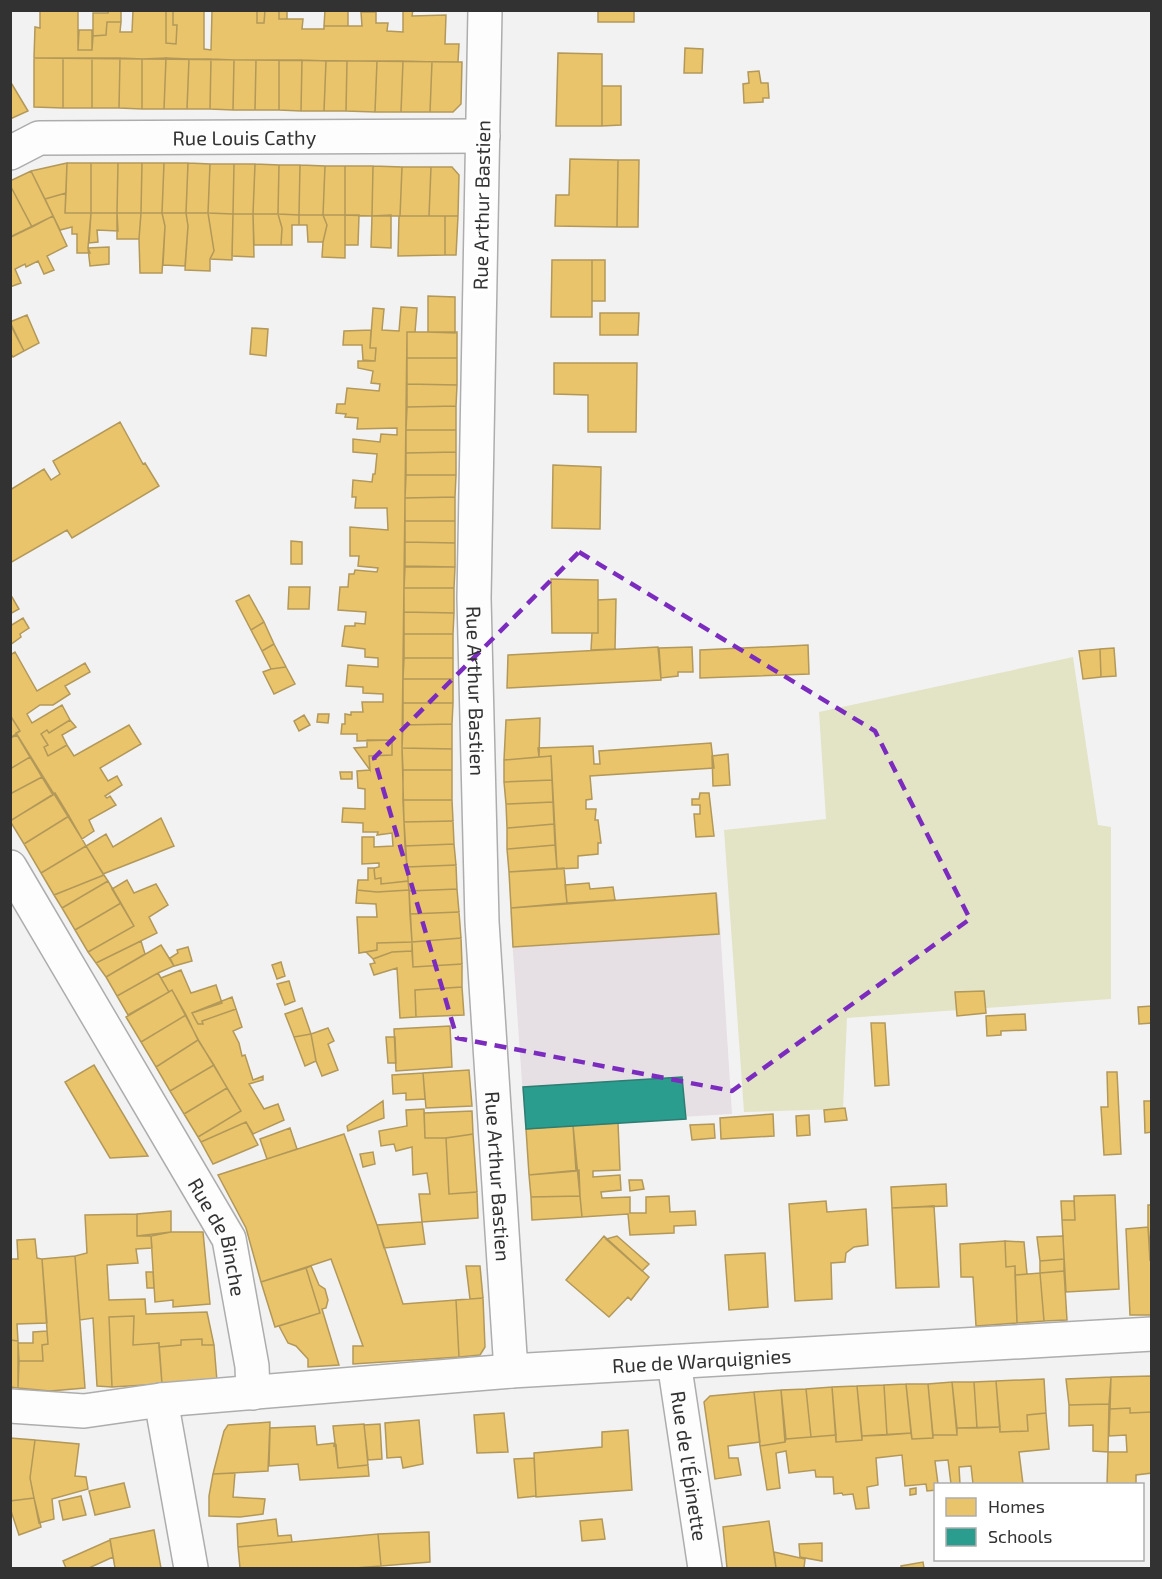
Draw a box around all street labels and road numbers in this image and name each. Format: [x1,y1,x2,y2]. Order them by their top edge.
street label: Rue Arthur Bastien [468,120,494,290]
street label: Rue Louis Cathy [172,125,317,149]
street label: Rue Arthur Bastien [462,605,490,776]
street label: Rue Arthur Bastien [481,1091,516,1262]
street label: Rue de Binche [184,1173,251,1298]
street label: Rue de Warquignies [611,1343,792,1377]
street label: Rue de l'Épinette [666,1389,713,1543]

